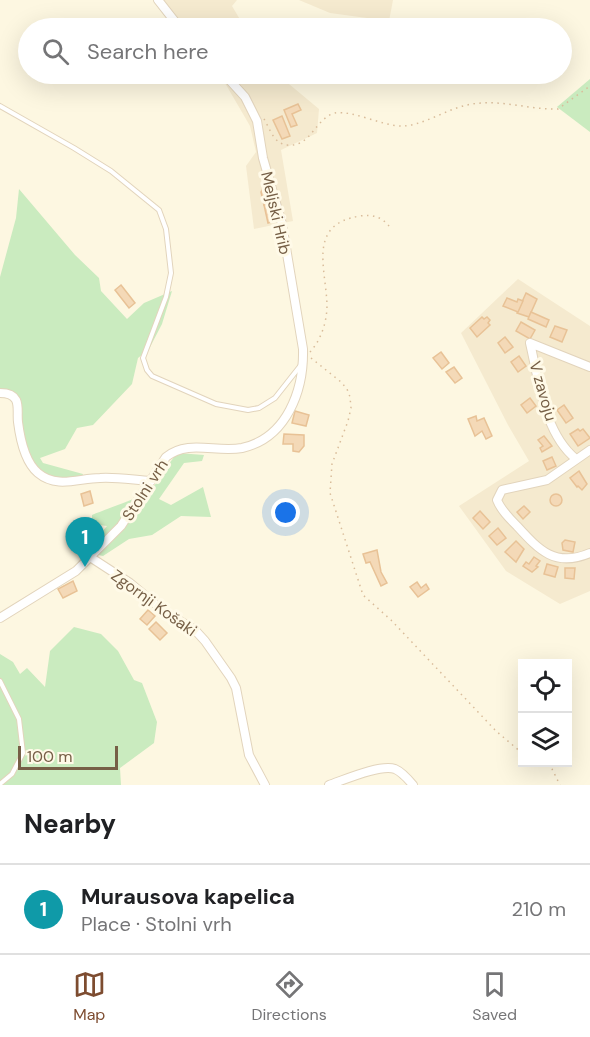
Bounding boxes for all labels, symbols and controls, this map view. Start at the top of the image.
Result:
search box [18,18,572,84]
icon: search [39,35,72,68]
text: Search here [87,37,208,66]
street label: Meljski Hrib [256,169,296,257]
street label: V zavoju [524,359,562,423]
street label: Stolni vrh [117,455,173,525]
your location [271,498,300,527]
pin: 1 [66,518,104,567]
street label: Zgornji Košaki [107,565,201,641]
map controls [518,659,572,767]
button: locate [518,659,572,713]
button: layers [518,713,572,767]
scale bar [18,743,118,770]
text: 100 m [27,746,72,767]
text: Nearby [24,807,116,841]
text: Murausova kapelica [81,882,295,911]
text: 1 [40,896,47,922]
text: 210 m [511,896,566,922]
text: Place · Stolni vrh [81,911,232,937]
tab: Map [73,968,106,1025]
tab: Directions [251,968,327,1025]
tab: Saved [472,968,517,1025]

